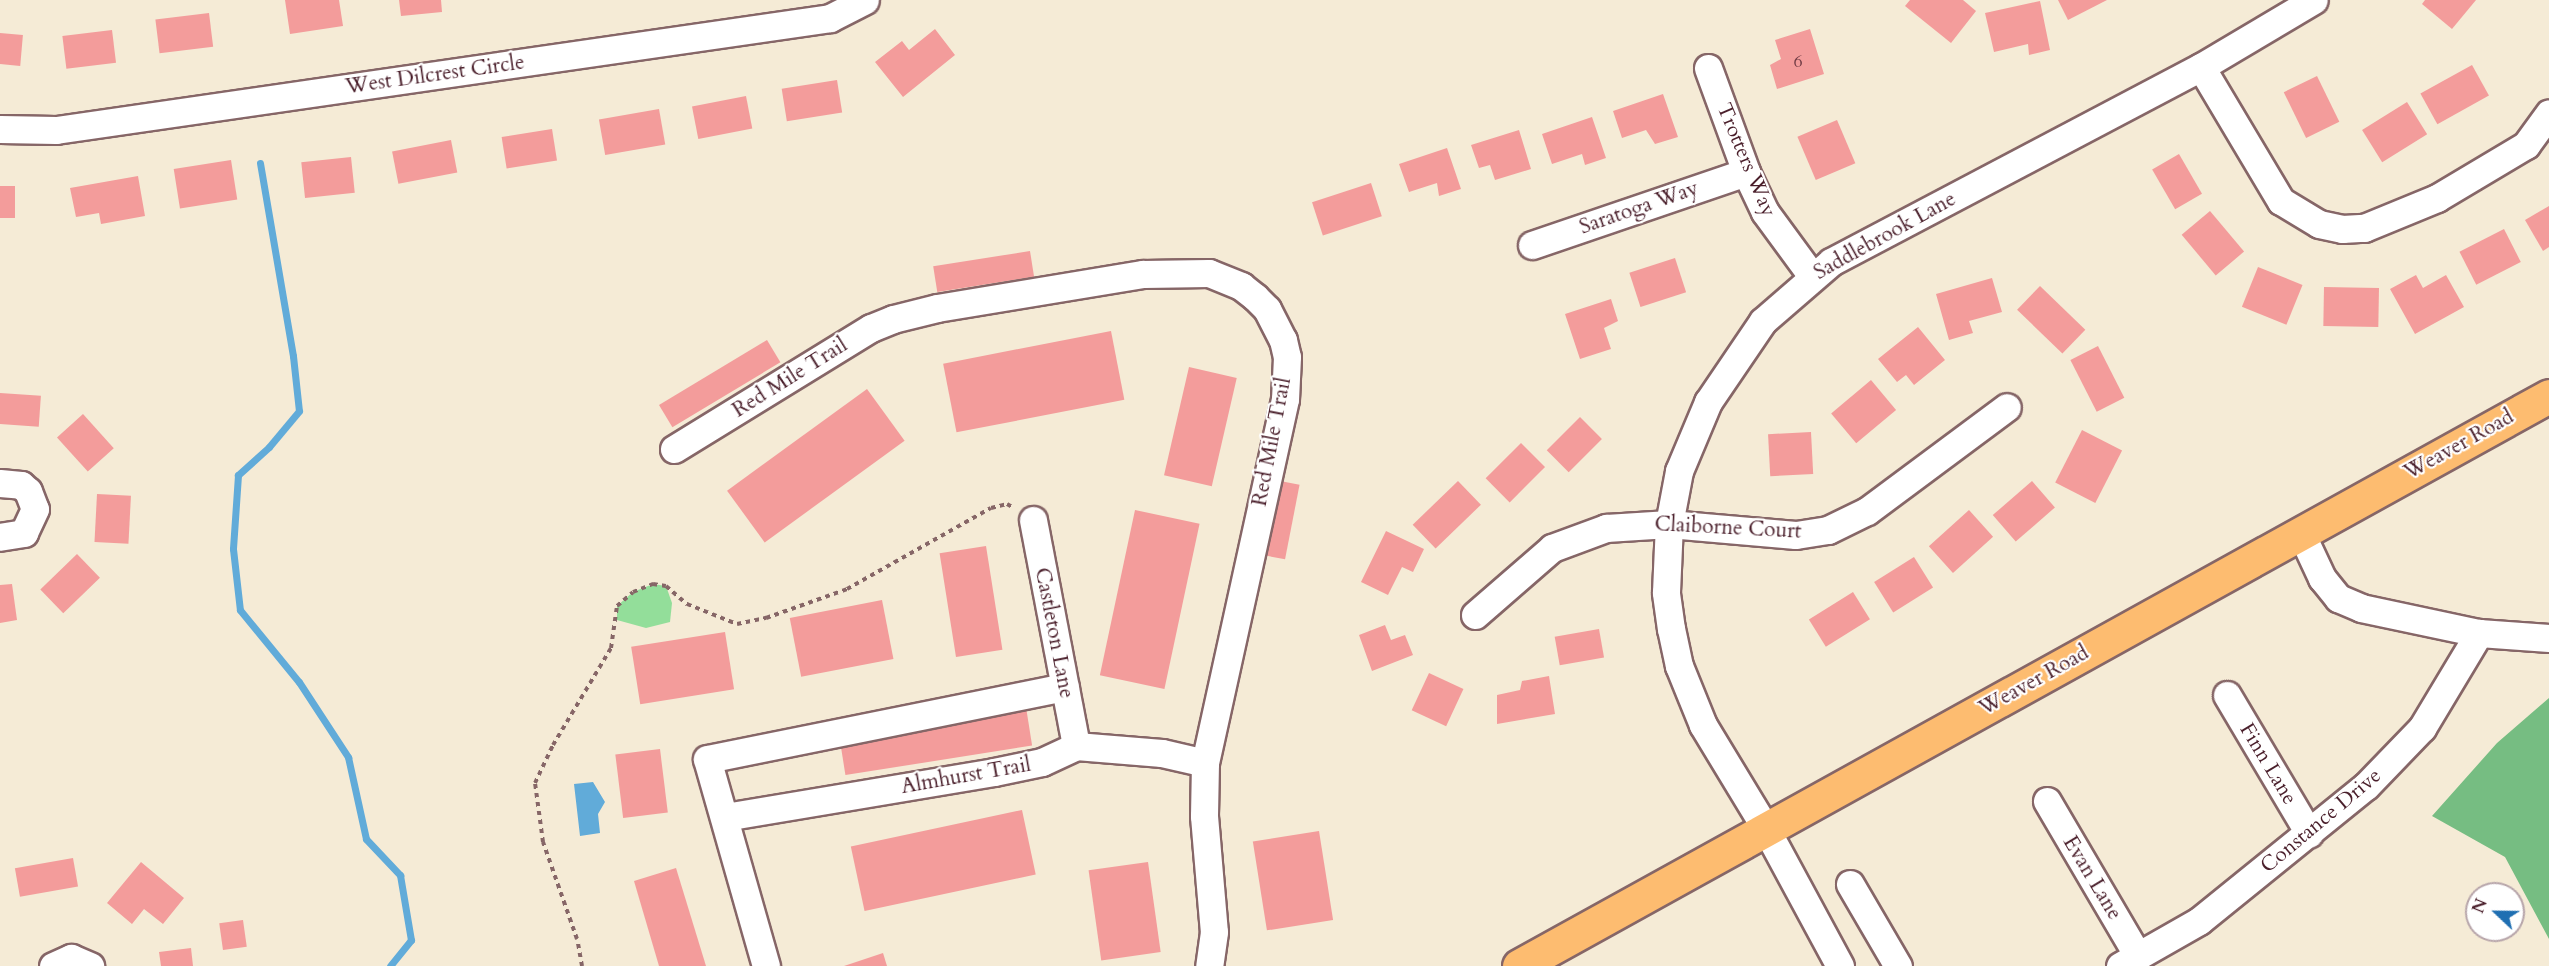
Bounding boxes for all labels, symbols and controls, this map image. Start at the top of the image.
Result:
street label: West Dilcrest Circle [344,50,526,100]
house number: 6 [1793,51,1803,73]
street label: Trotters Way [1711,99,1781,221]
street label: Saratoga Way [1576,176,1702,240]
street label: Saddlebrook Lane [1810,187,1960,285]
street label: Red Mile Trail [728,333,852,423]
street label: Red Mile Trail [1247,376,1297,508]
street label: Weaver Road [2400,405,2518,485]
street label: Claiborne Court [1654,512,1802,544]
street label: Castleton Lane [1029,566,1079,700]
street label: Weaver Road [1975,641,2093,721]
street label: Finn Lane [2234,719,2302,809]
street label: Almhurst Trail [899,752,1033,800]
street label: Constance Drive [2256,763,2386,879]
street label: Evan Lane [2057,831,2127,925]
north arrow [2465,882,2525,942]
text: N [2467,895,2493,917]

